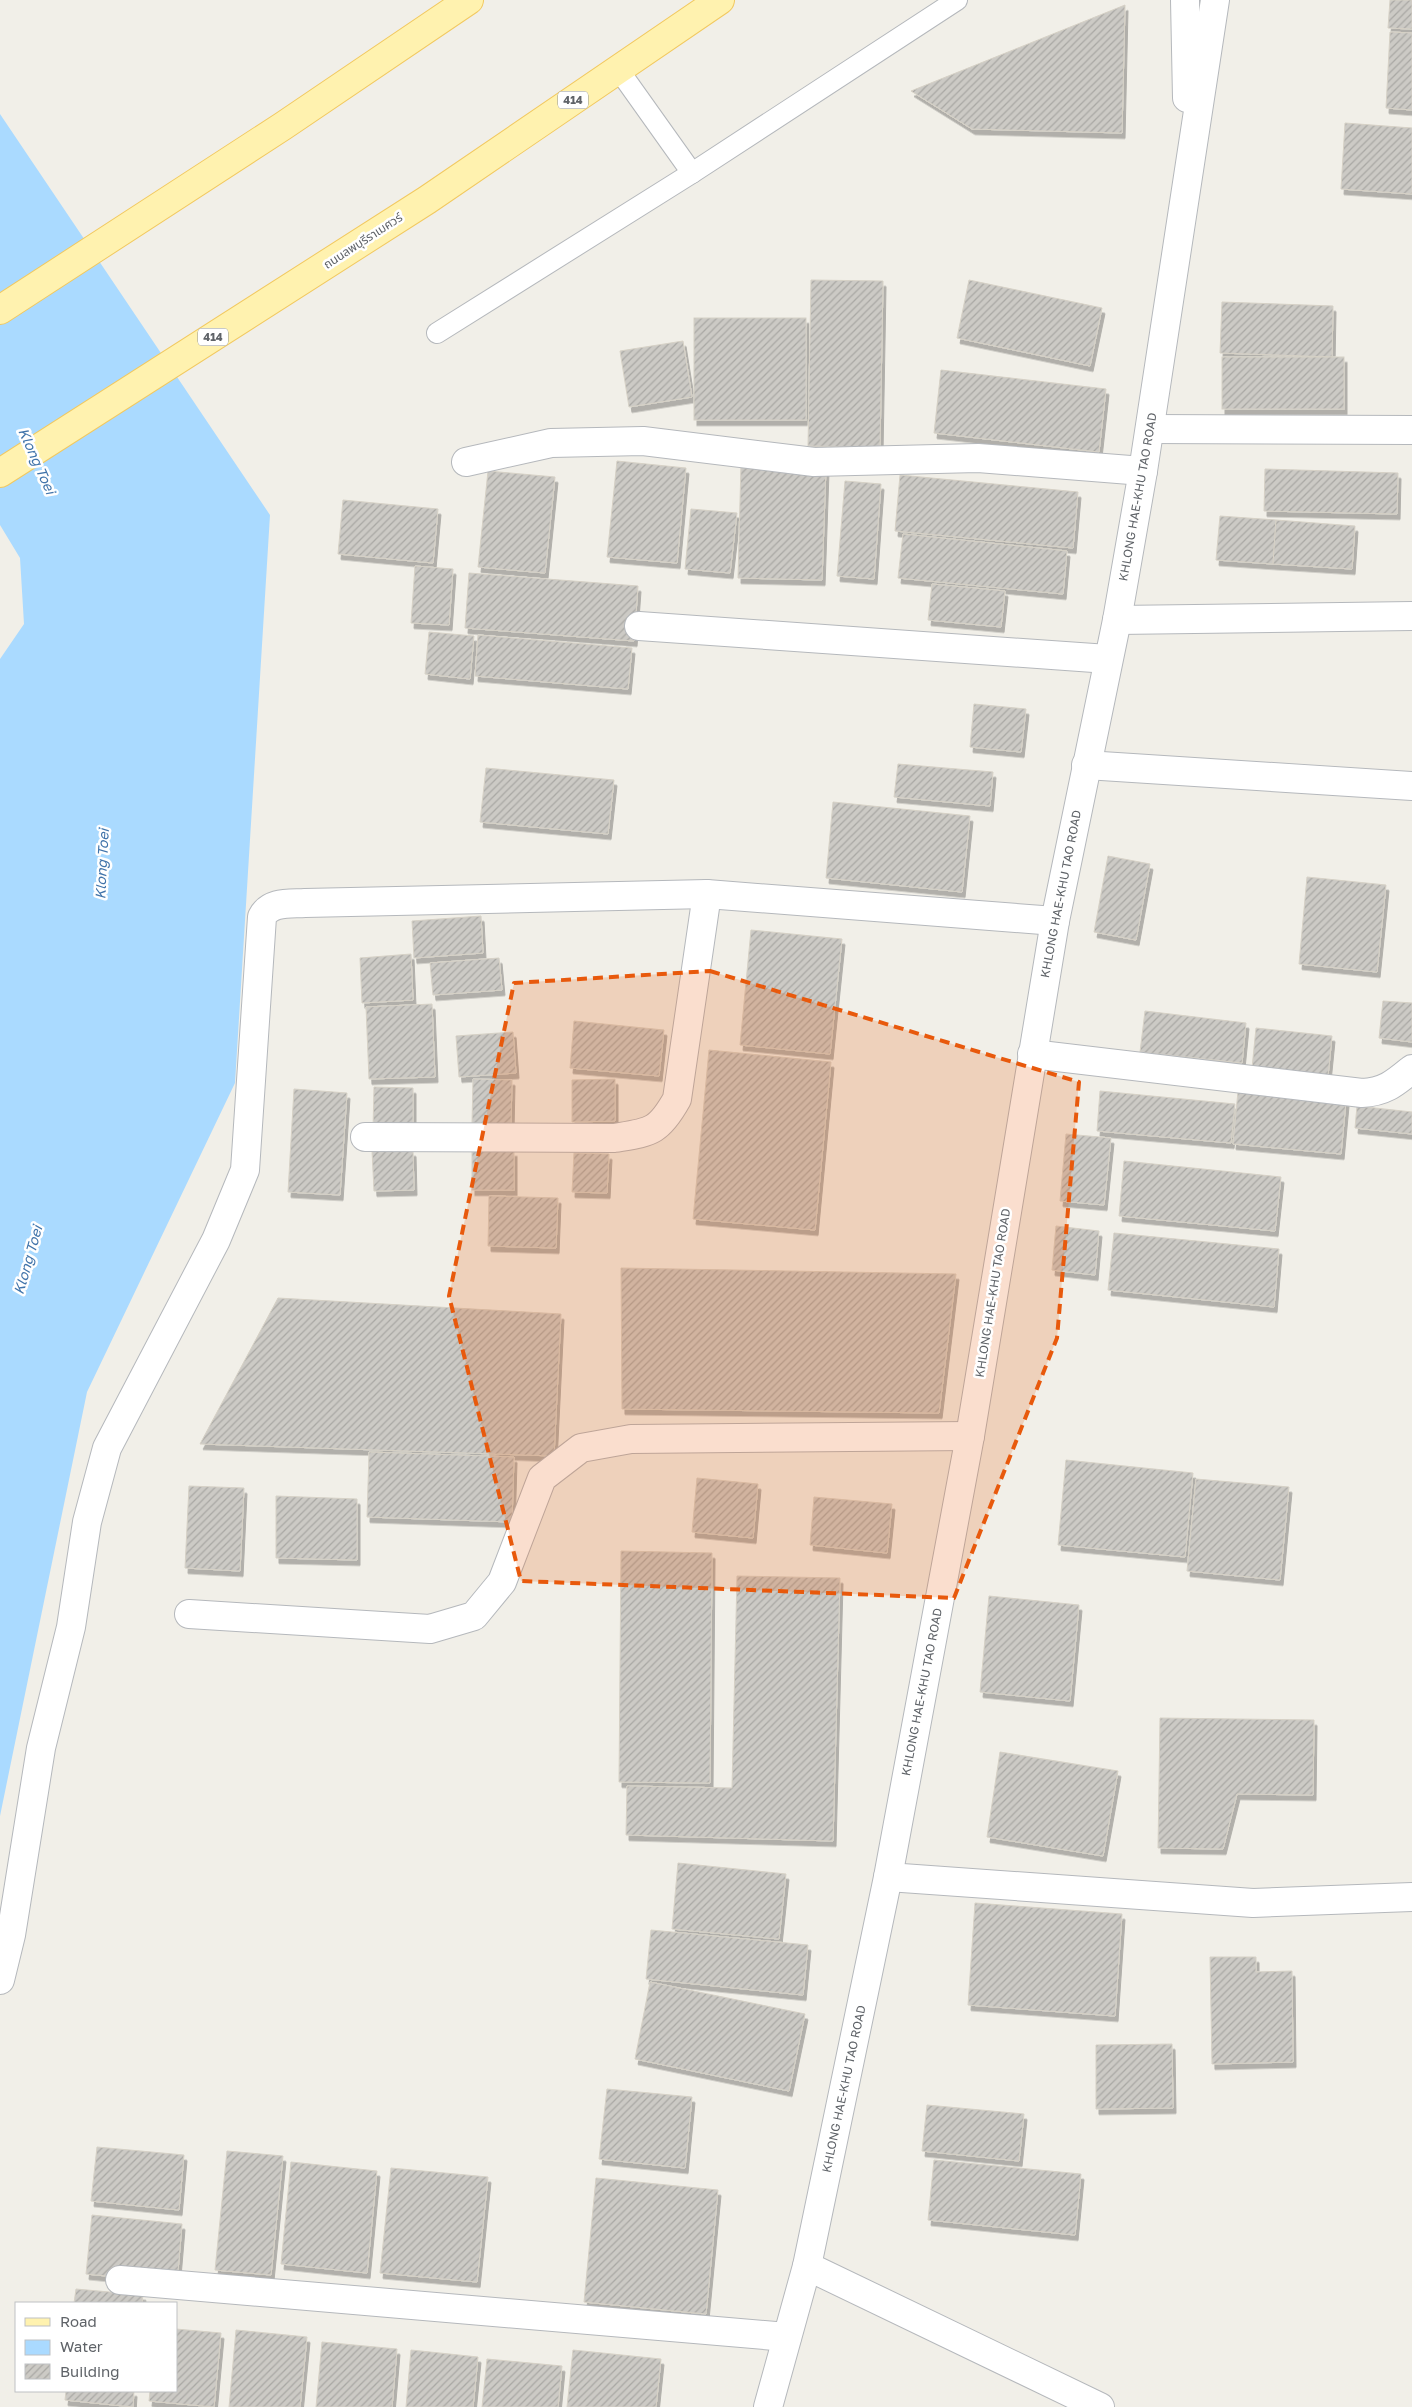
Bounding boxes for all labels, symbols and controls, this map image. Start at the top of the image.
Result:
road number: 414 [558,92,588,108]
street label: ถนนลพบุรีราเมศวร์ [320,209,406,272]
road number: 414 [198,328,228,346]
street label: KHLONG HAE-KHU TAO ROAD [1115,411,1160,582]
water label: Klong Toei [15,425,61,499]
street label: KHLONG HAE-KHU TAO ROAD [1037,809,1084,979]
water label: Klong Toei [91,826,112,900]
street label: KHLONG HAE-KHU TAO ROAD [972,1207,1013,1378]
water label: Klong Toei [10,1221,46,1296]
street label: KHLONG HAE-KHU TAO ROAD [898,1607,945,1777]
street label: KHLONG HAE-KHU TAO ROAD [818,2004,869,2174]
legend [15,2302,178,2392]
text: Road [60,2312,97,2330]
text: Water [60,2337,103,2355]
text: Building [60,2362,120,2380]

